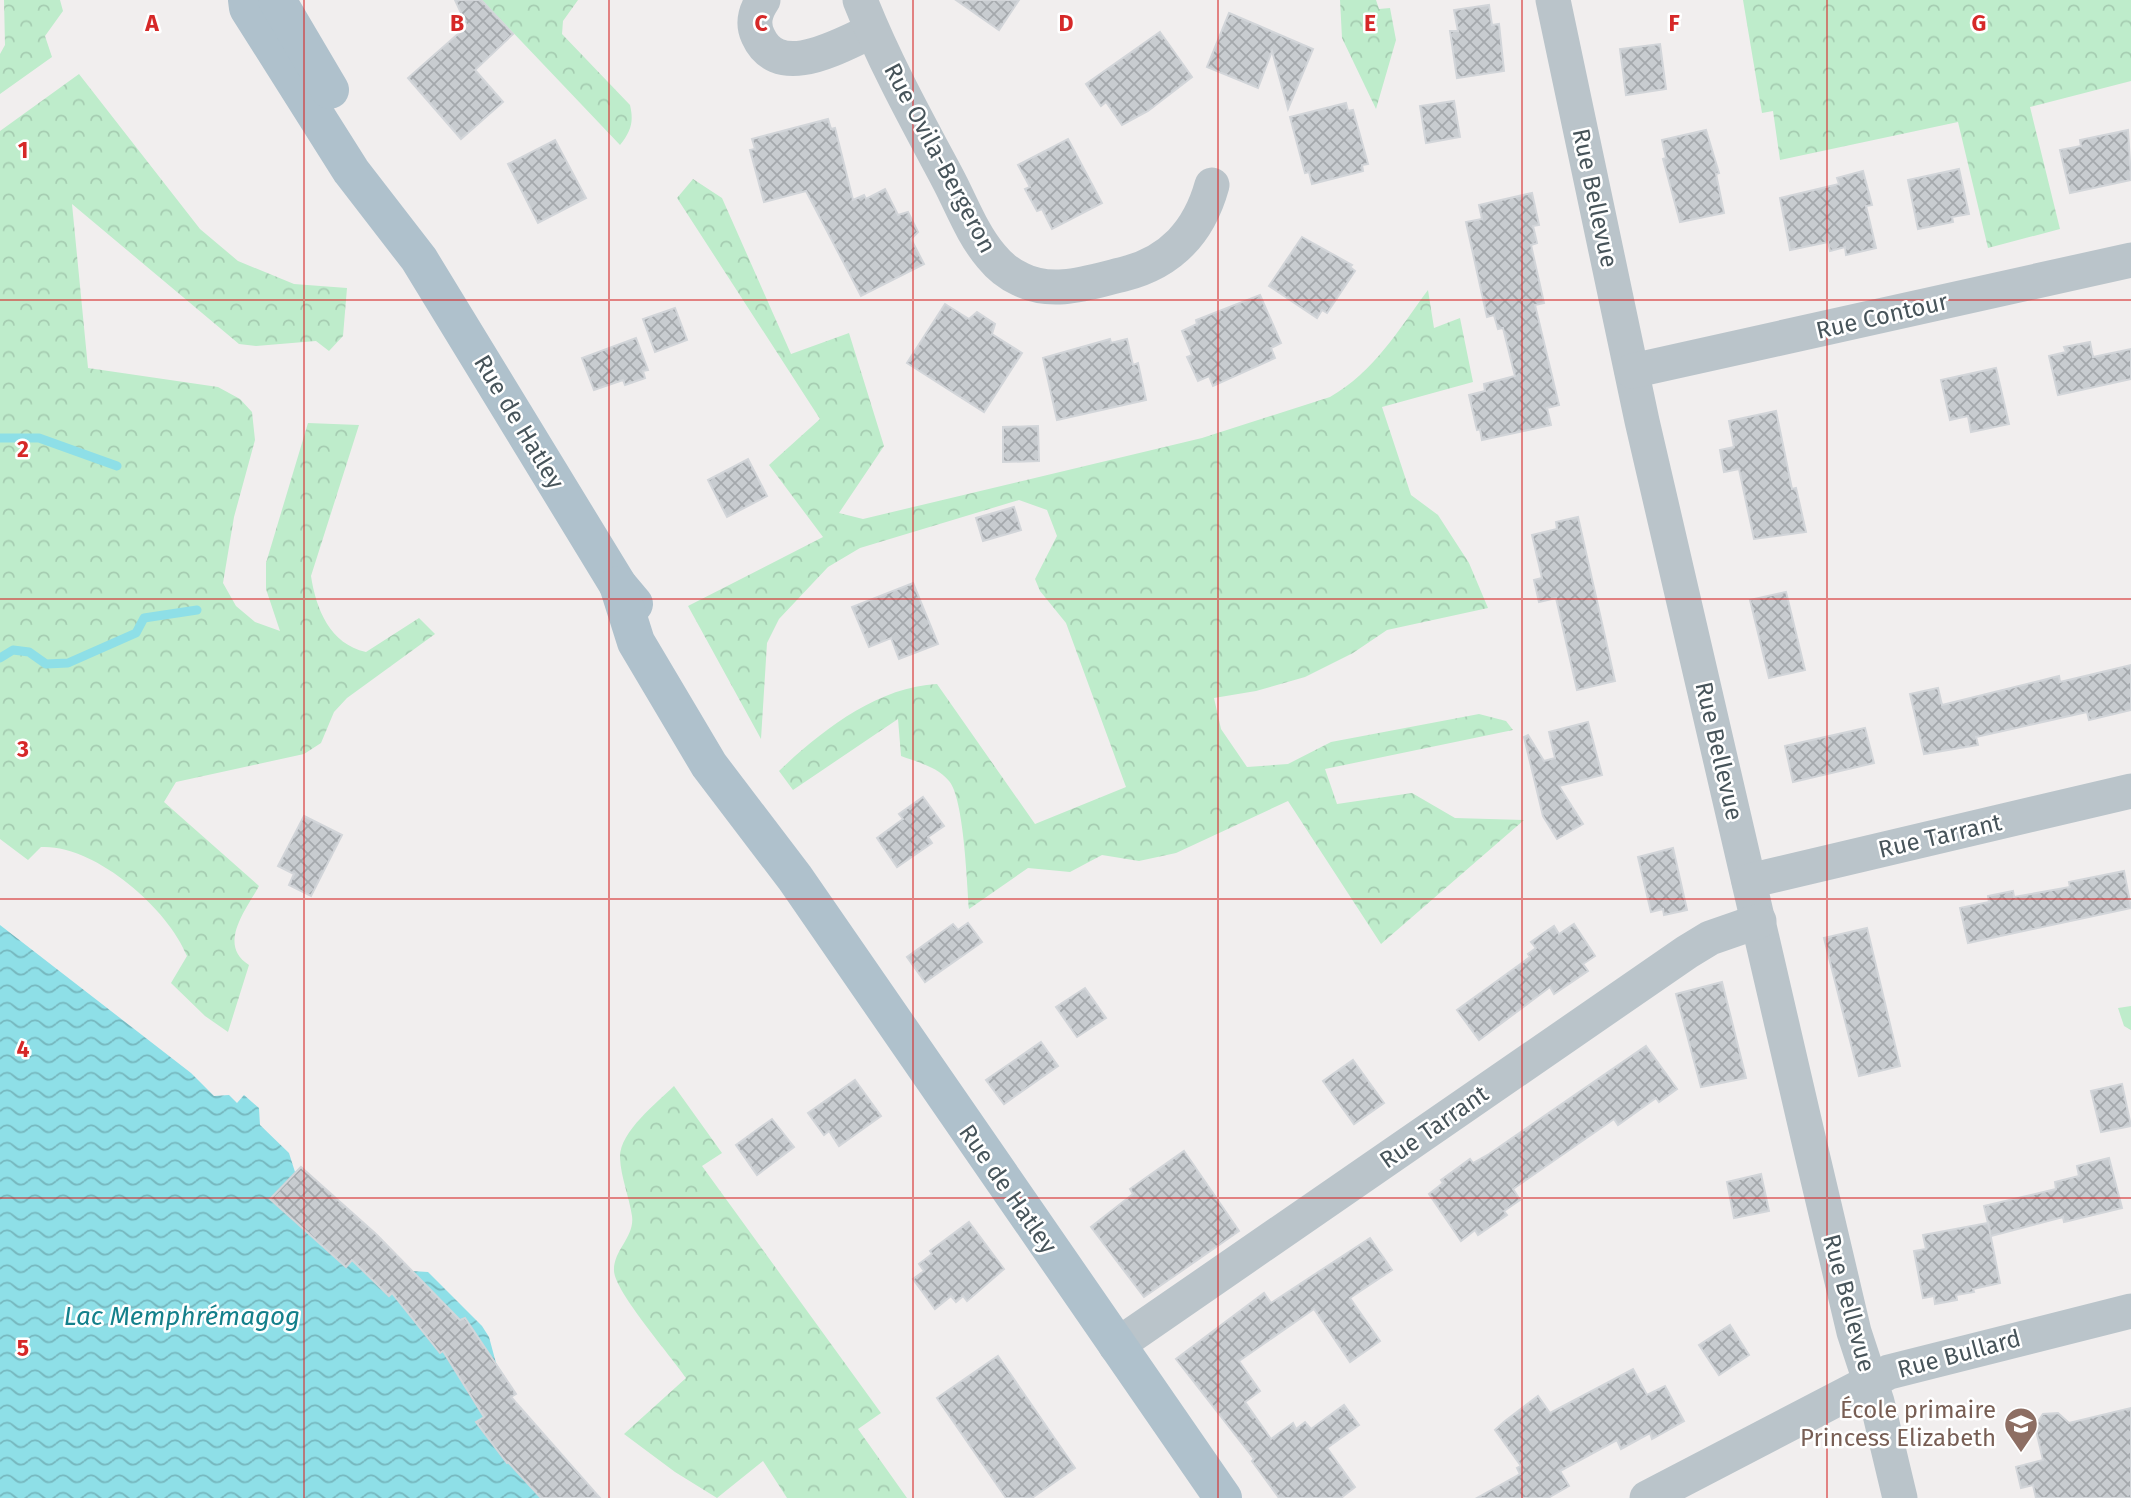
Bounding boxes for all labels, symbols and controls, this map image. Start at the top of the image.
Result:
text: A [144,9,159,37]
text: B [450,9,464,37]
text: C [754,9,768,37]
text: D [1059,9,1074,37]
text: E [1364,9,1376,37]
text: F [1668,9,1680,37]
text: G [1972,9,1986,37]
street label: Rue Ovila-Bergeron [878,58,1002,258]
street label: Rue Bellevue [1567,126,1623,270]
text: 1 [18,136,28,164]
street label: Rue Contour [1813,287,1951,345]
street label: Rue de Hatley [468,350,570,494]
text: 2 [17,435,29,463]
street label: Rue Bellevue [1689,679,1749,823]
text: 3 [16,735,29,763]
street label: Rue Tarrant [1876,808,2005,864]
text: 4 [17,1035,30,1063]
street label: Rue Tarrant [1374,1079,1494,1175]
street label: Rue de Hatley [953,1119,1063,1259]
street label: Rue Bellevue [1817,1231,1881,1375]
water label: Lac Memphrémagog [64,1301,300,1332]
street label: Rue Bullard [1894,1324,2024,1384]
text: 5 [17,1334,29,1362]
place label: École primaire Princess Elizabeth [1800,1395,1996,1452]
school or university icon: École primaire Princess Elizabeth [2002,1405,2040,1454]

